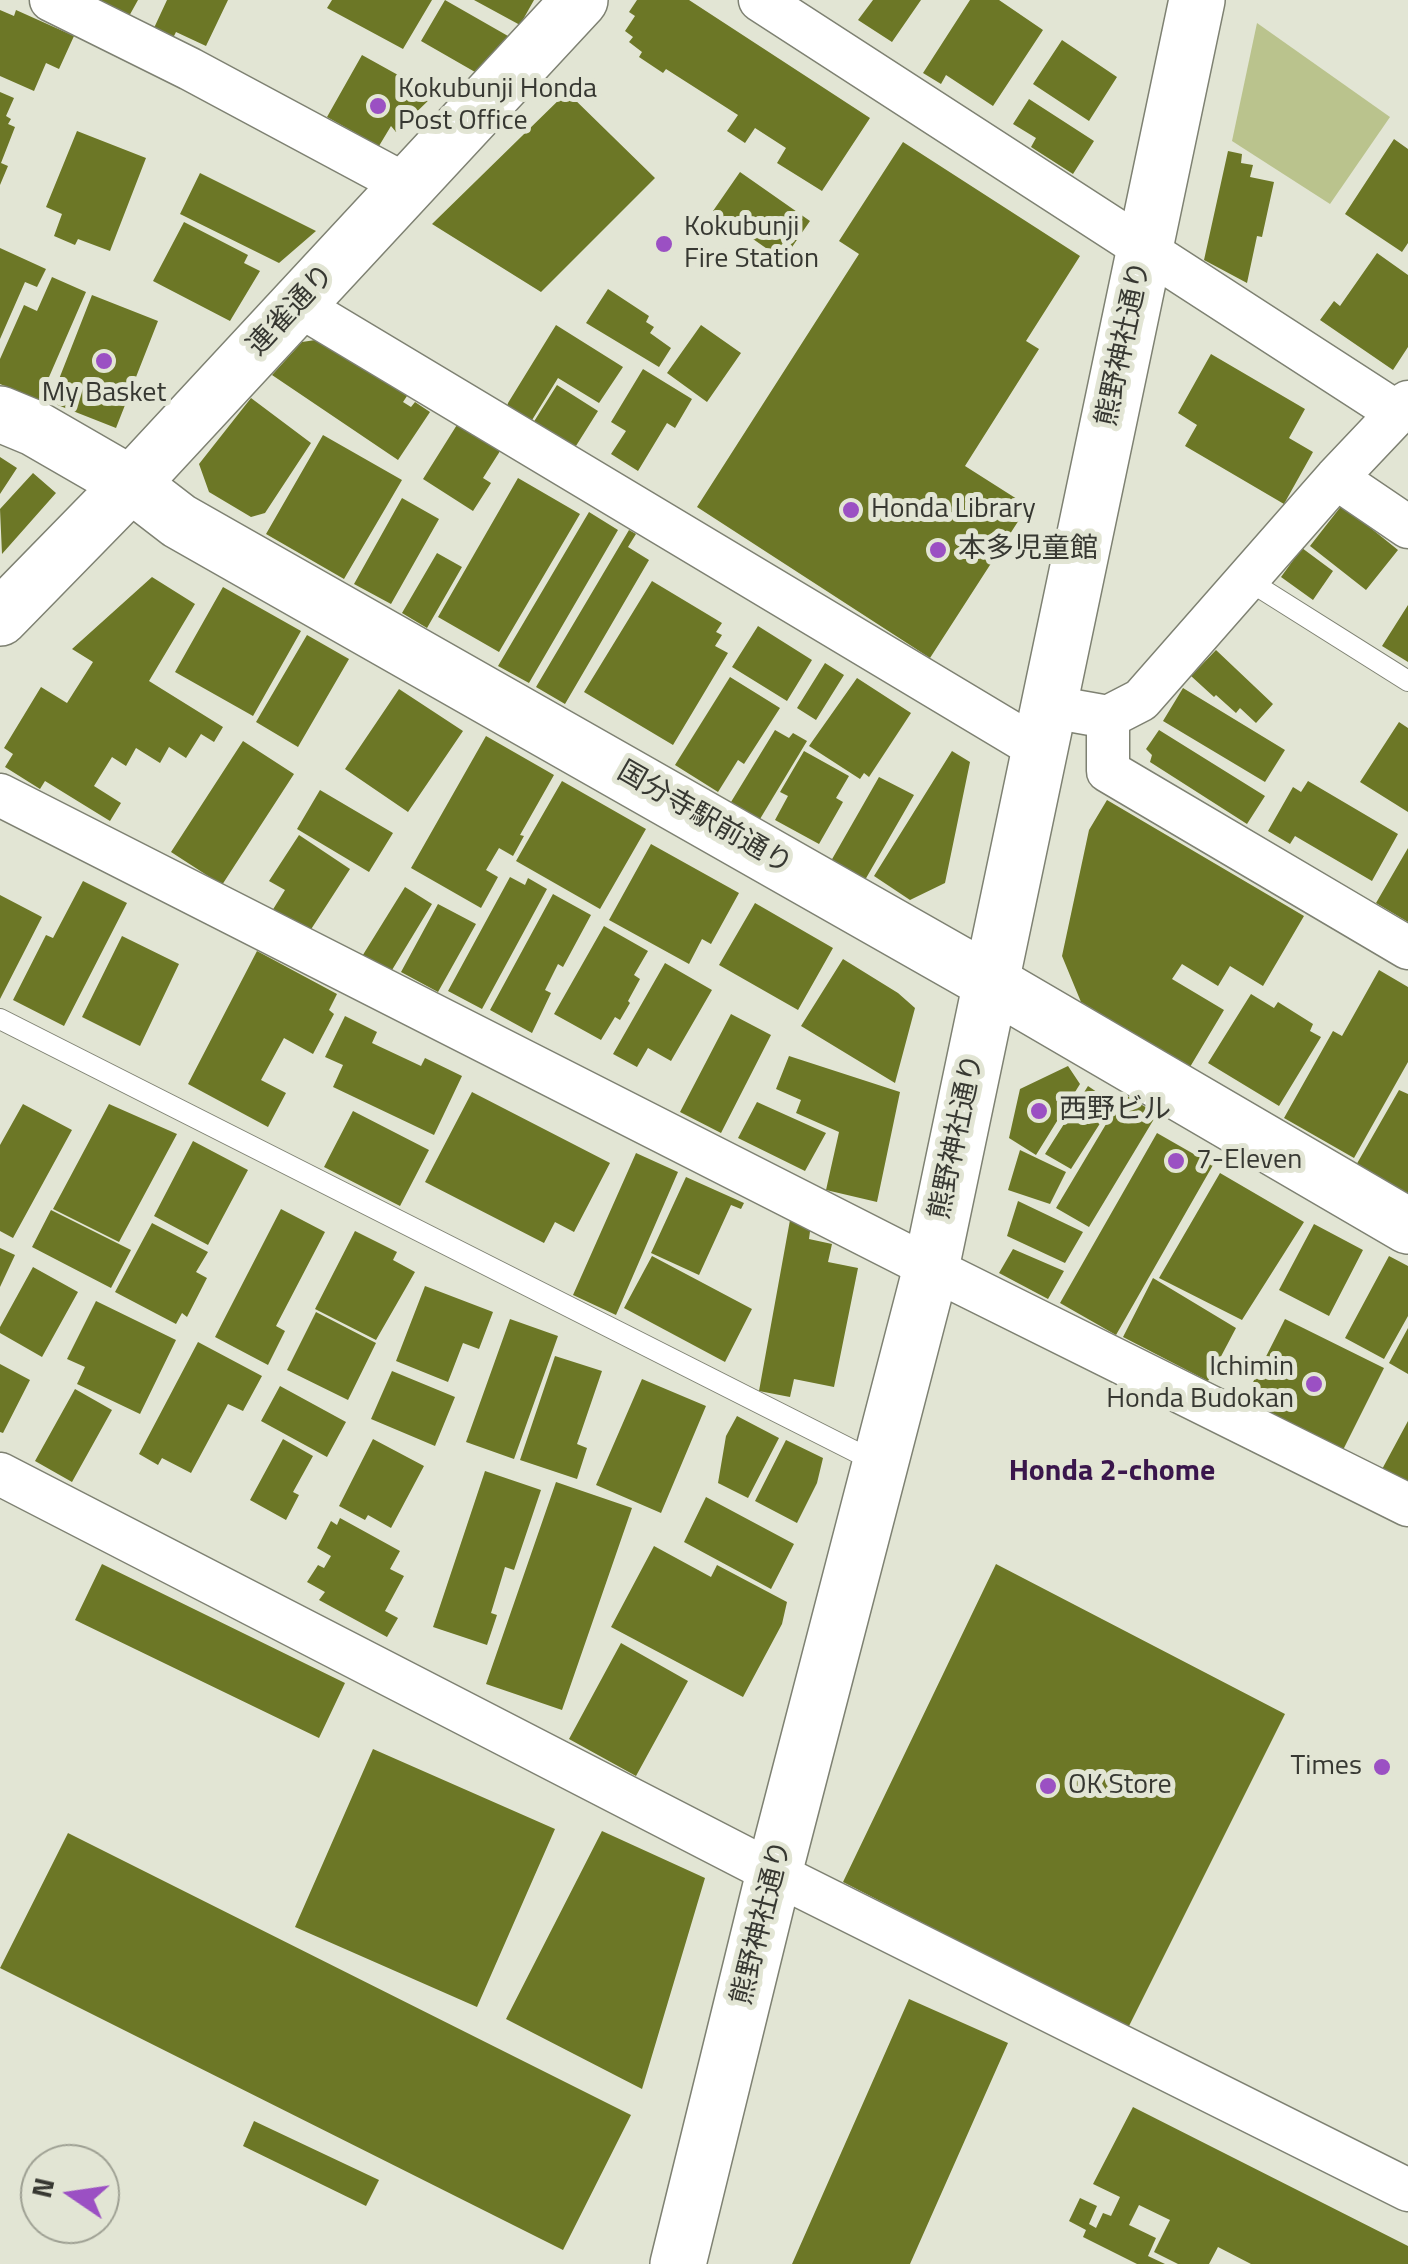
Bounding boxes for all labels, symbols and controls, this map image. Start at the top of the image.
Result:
place label: Kokubunji Honda Post Office [398,73,597,139]
marker: Kokubunji Honda Post Office [367,95,389,117]
place label: Kokubunji Fire Station [684,211,819,277]
marker: Kokubunji Fire Station [653,233,675,255]
street label: 熊野神社通り [1091,258,1159,430]
street label: 連雀通り [242,259,342,363]
marker: My Basket [93,350,115,372]
place label: My Basket [42,377,166,411]
place label: Honda Library [871,493,1036,527]
marker: Honda Library [840,499,862,521]
place label: 本多児童館 [958,533,1098,567]
marker: 本多児童館 [927,539,949,561]
street label: 国分寺駅前通り [611,755,797,883]
street label: 熊野神社通り [924,1051,992,1223]
place label: 西野ビル [1059,1094,1171,1128]
marker: 西野ビル [1028,1100,1050,1122]
place label: 7-Eleven [1196,1144,1302,1178]
marker: 7-Eleven [1165,1150,1187,1172]
place label: Ichimin Honda Budokan [1106,1351,1294,1417]
marker: Ichimin Honda Budokan [1303,1373,1325,1395]
district label: Honda 2-chome [1009,1455,1215,1491]
place label: Times [1291,1750,1362,1784]
marker: Times [1371,1756,1393,1778]
place label: OK Store [1068,1769,1172,1803]
marker: OK Store [1037,1775,1059,1797]
street label: 熊野神社通り [726,1837,800,2009]
north arrow [20,2144,120,2244]
text: N [19,2173,65,2202]

